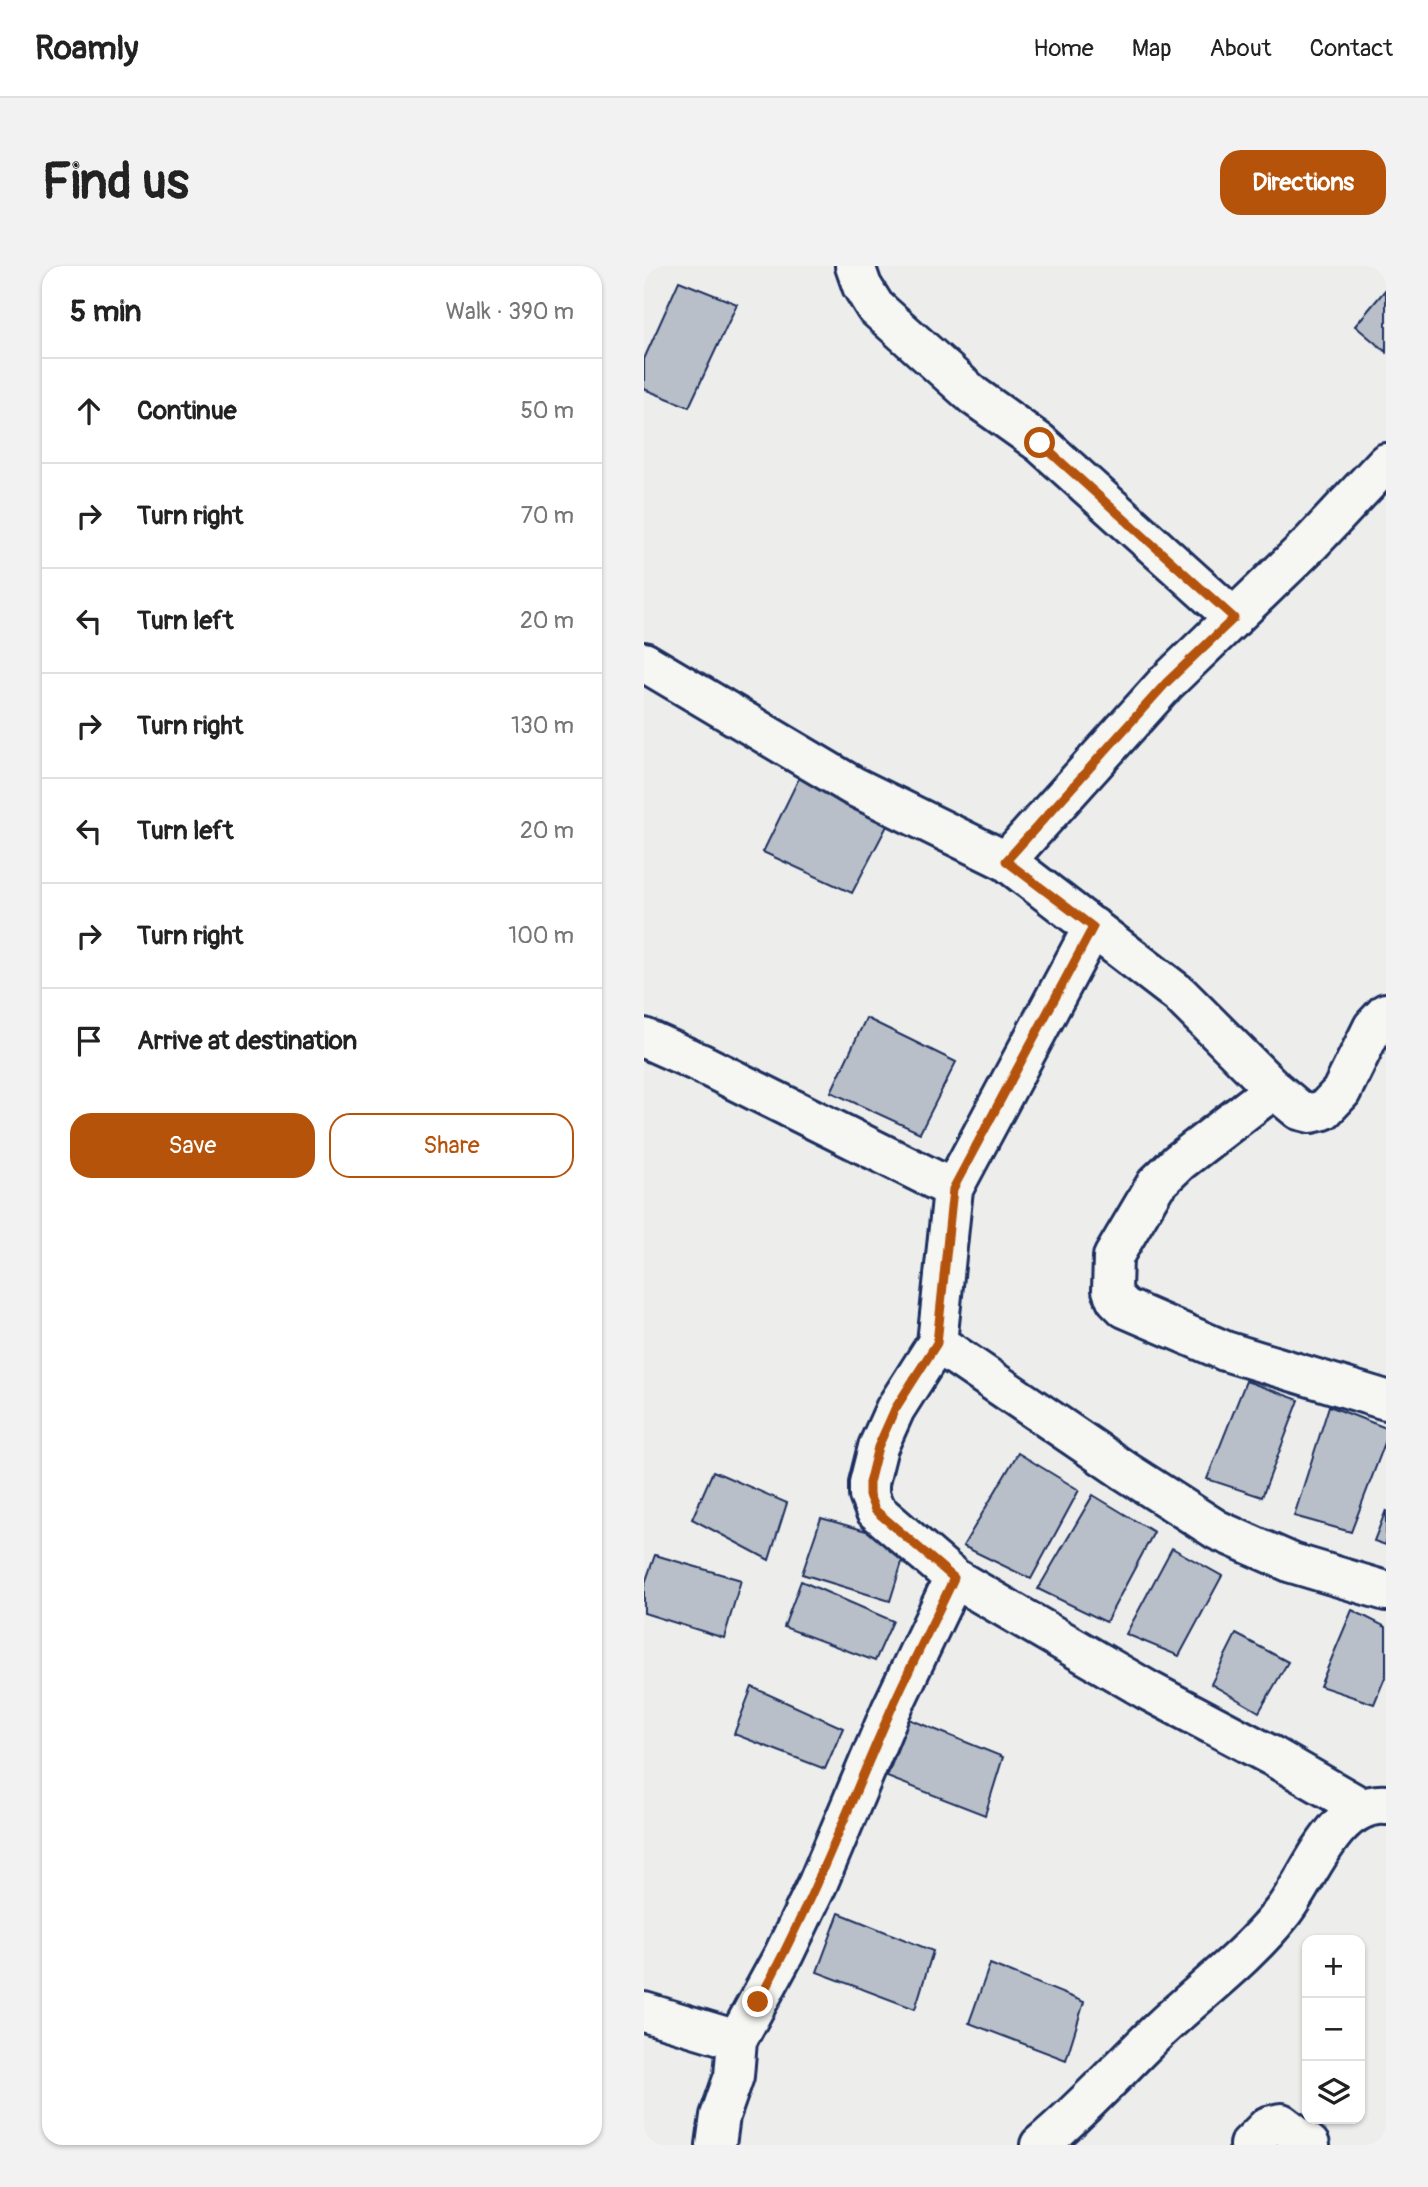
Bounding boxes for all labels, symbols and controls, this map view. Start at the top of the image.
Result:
text: Roamly [35,28,138,69]
text: Home [1033,34,1094,63]
text: Map [1132,34,1172,63]
text: About [1210,34,1272,63]
text: Contact [1310,34,1393,63]
button: Directions [1220,150,1386,215]
text: Find us [42,152,189,213]
text: 5 min [70,293,141,330]
text: Walk · 390 m [445,297,574,326]
icon: ahead [70,392,108,430]
text: Continue [137,395,237,427]
text: 50 m [520,396,574,425]
route start [1024,427,1055,458]
icon: right [70,497,108,535]
text: Turn right [137,500,243,532]
text: 70 m [521,501,574,530]
icon: left [70,602,108,640]
text: Turn left [137,605,233,637]
text: 20 m [520,606,574,635]
icon: right [70,707,108,745]
text: Turn right [137,710,243,742]
text: 130 m [511,711,574,740]
icon: left [70,812,108,850]
text: Turn left [137,815,233,847]
text: 20 m [520,816,574,845]
icon: right [70,917,108,955]
text: Turn right [137,920,243,952]
text: 100 m [508,921,574,950]
icon: arrive [70,1022,108,1060]
text: Arrive at destination [137,1025,357,1057]
button: Save [70,1113,315,1178]
button: Share [329,1113,574,1178]
map controls [1302,1935,1365,2124]
button: + [1302,1935,1365,1998]
route end [742,1986,773,2017]
button: − [1302,1998,1365,2061]
button: layers [1302,2061,1365,2124]

